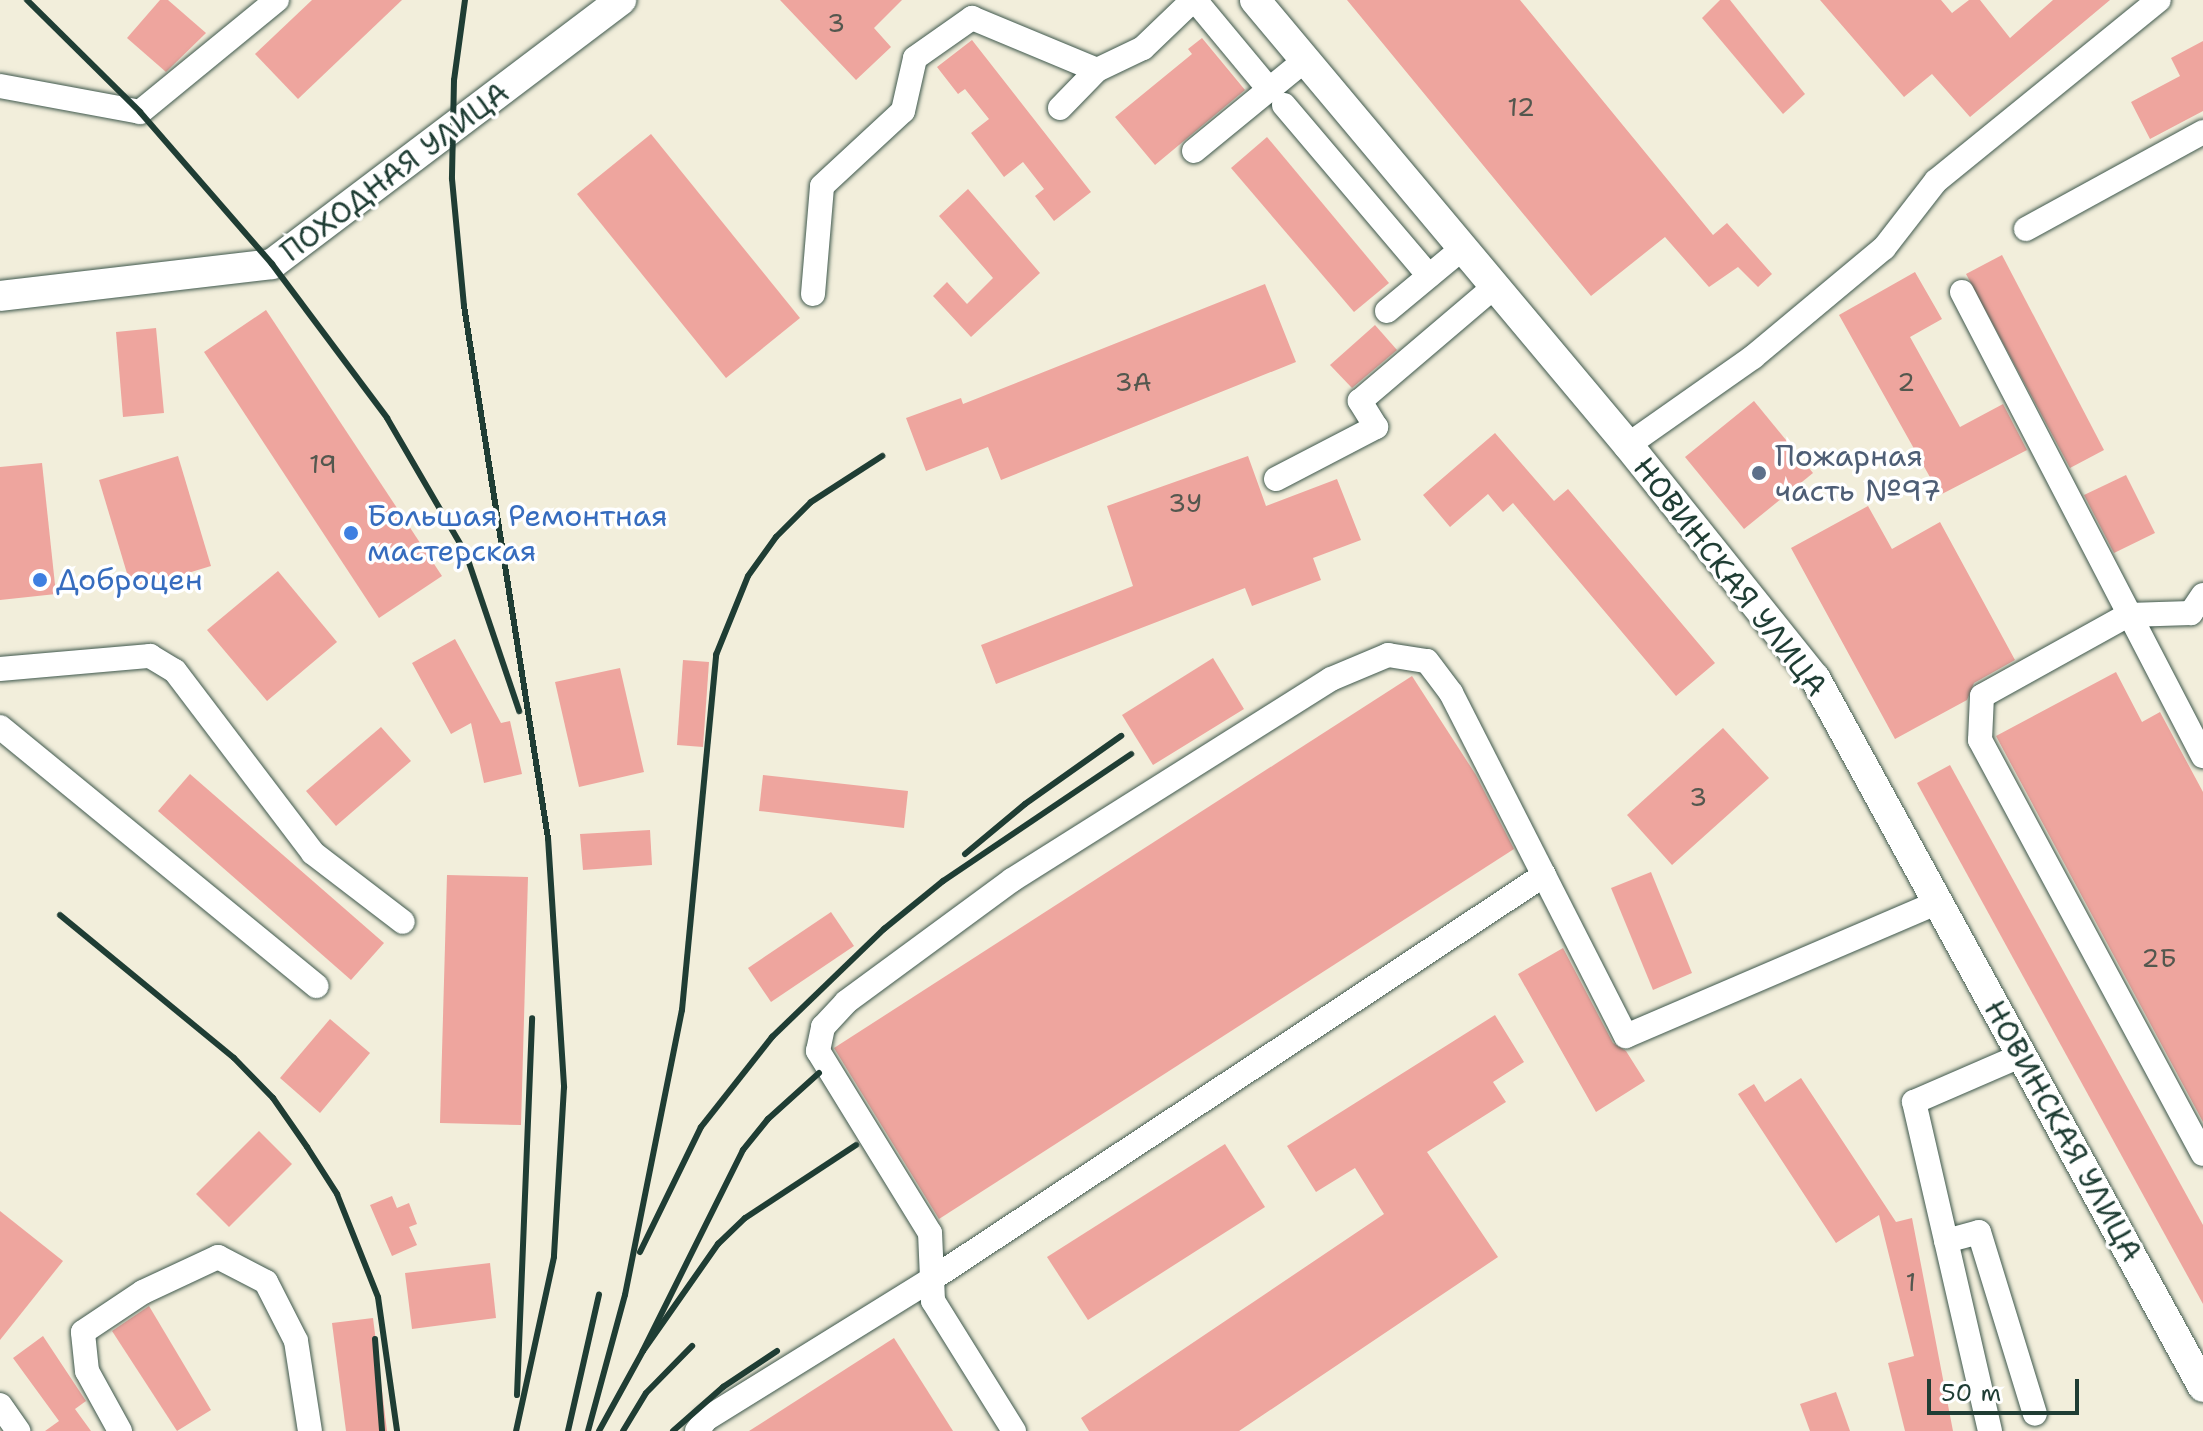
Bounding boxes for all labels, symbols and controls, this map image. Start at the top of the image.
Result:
house number: 3 [827,7,845,39]
street label: ПОХОДНАЯ УЛИЦА [274,74,516,270]
house number: 12 [1507,91,1535,123]
house number: 3А [1114,366,1152,398]
house number: 2 [1897,366,1915,398]
place label: Пожарная часть №97 [1775,438,1941,508]
house number: 19 [309,448,337,480]
street label: НОВИНСКАЯ УЛИЦА [1625,450,1835,704]
marker: Пожарная часть №97 [1750,464,1768,482]
house number: 3У [1168,487,1202,519]
place label: Большая Ремонтная мастерская [367,498,668,568]
marker: Большая Ремонтная мастерская [342,524,360,542]
place label: Доброцен [56,562,203,598]
marker: Доброцен [31,571,49,589]
house number: 3 [1689,781,1707,813]
house number: 2Б [2141,942,2177,974]
street label: НОВИНСКАЯ УЛИЦА [1976,994,2150,1268]
house number: 1 [1906,1266,1916,1298]
scale bar [1931,1363,2083,1413]
text: 50 m [1941,1377,2001,1409]

